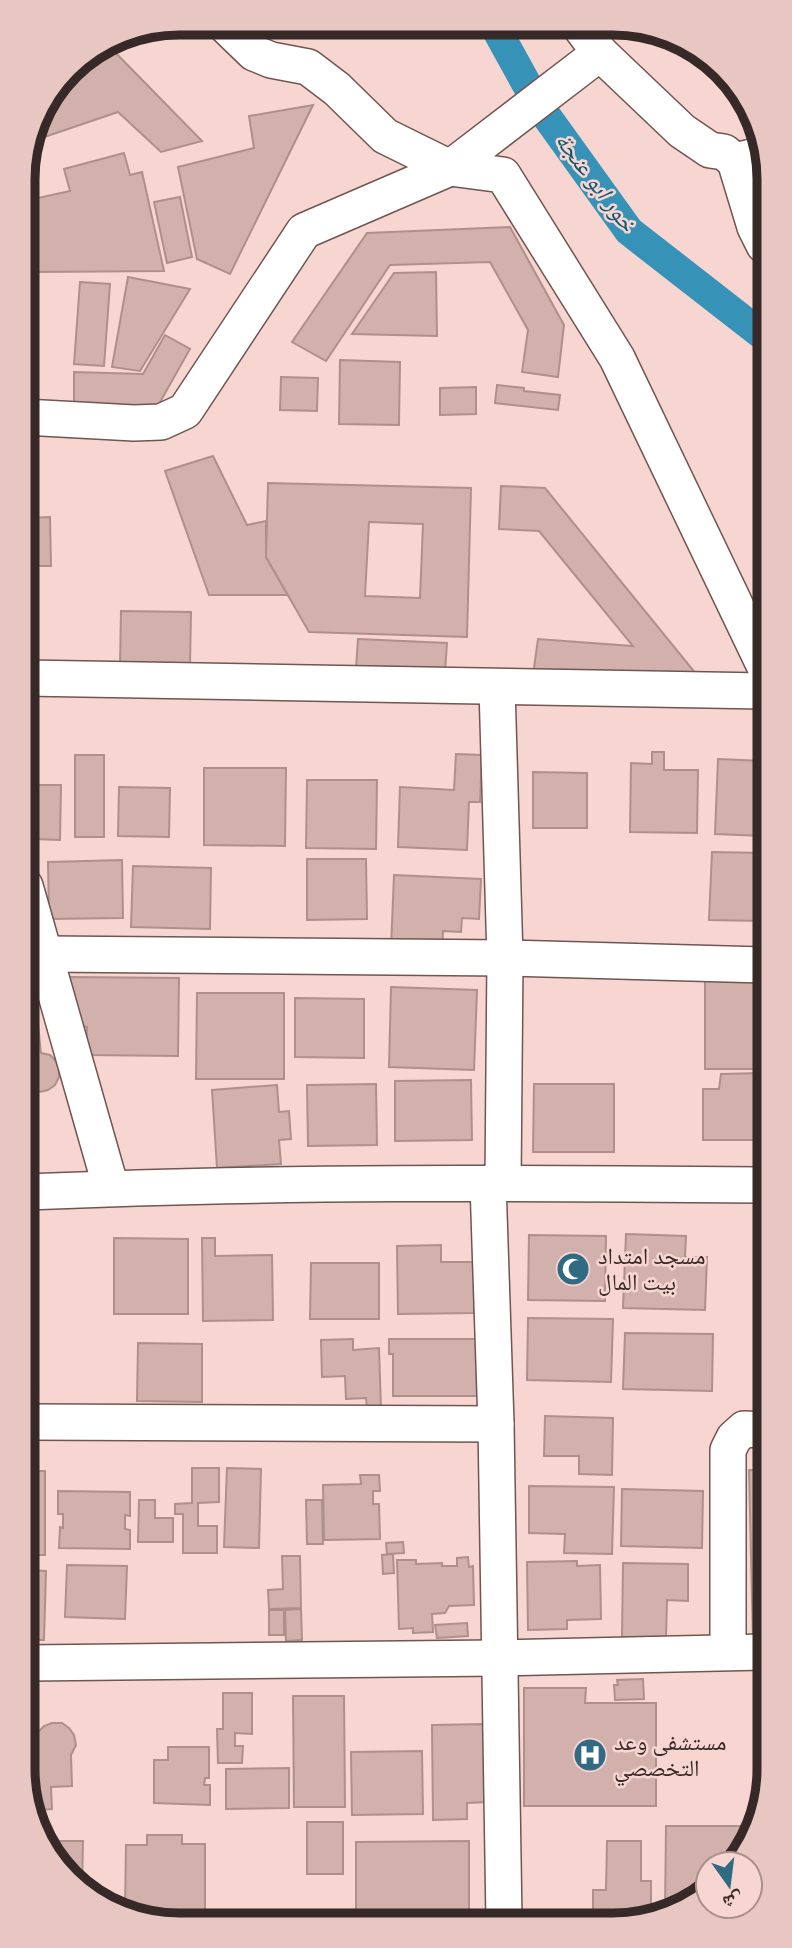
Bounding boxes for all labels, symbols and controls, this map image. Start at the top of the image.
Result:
water label: خور ابو عنجة [550,127,643,237]
place label: مسجد امتداد بيت المال [598,1243,705,1296]
mosque icon: مسجد امتداد بيت المال [554,1250,592,1288]
place label: مستشفى وعد التخصصي [614,1729,727,1787]
hospital icon: مستشفى وعد التخصصي [571,1736,609,1774]
north arrow [694,1850,764,1920]
text: ش [720,1887,746,1915]

